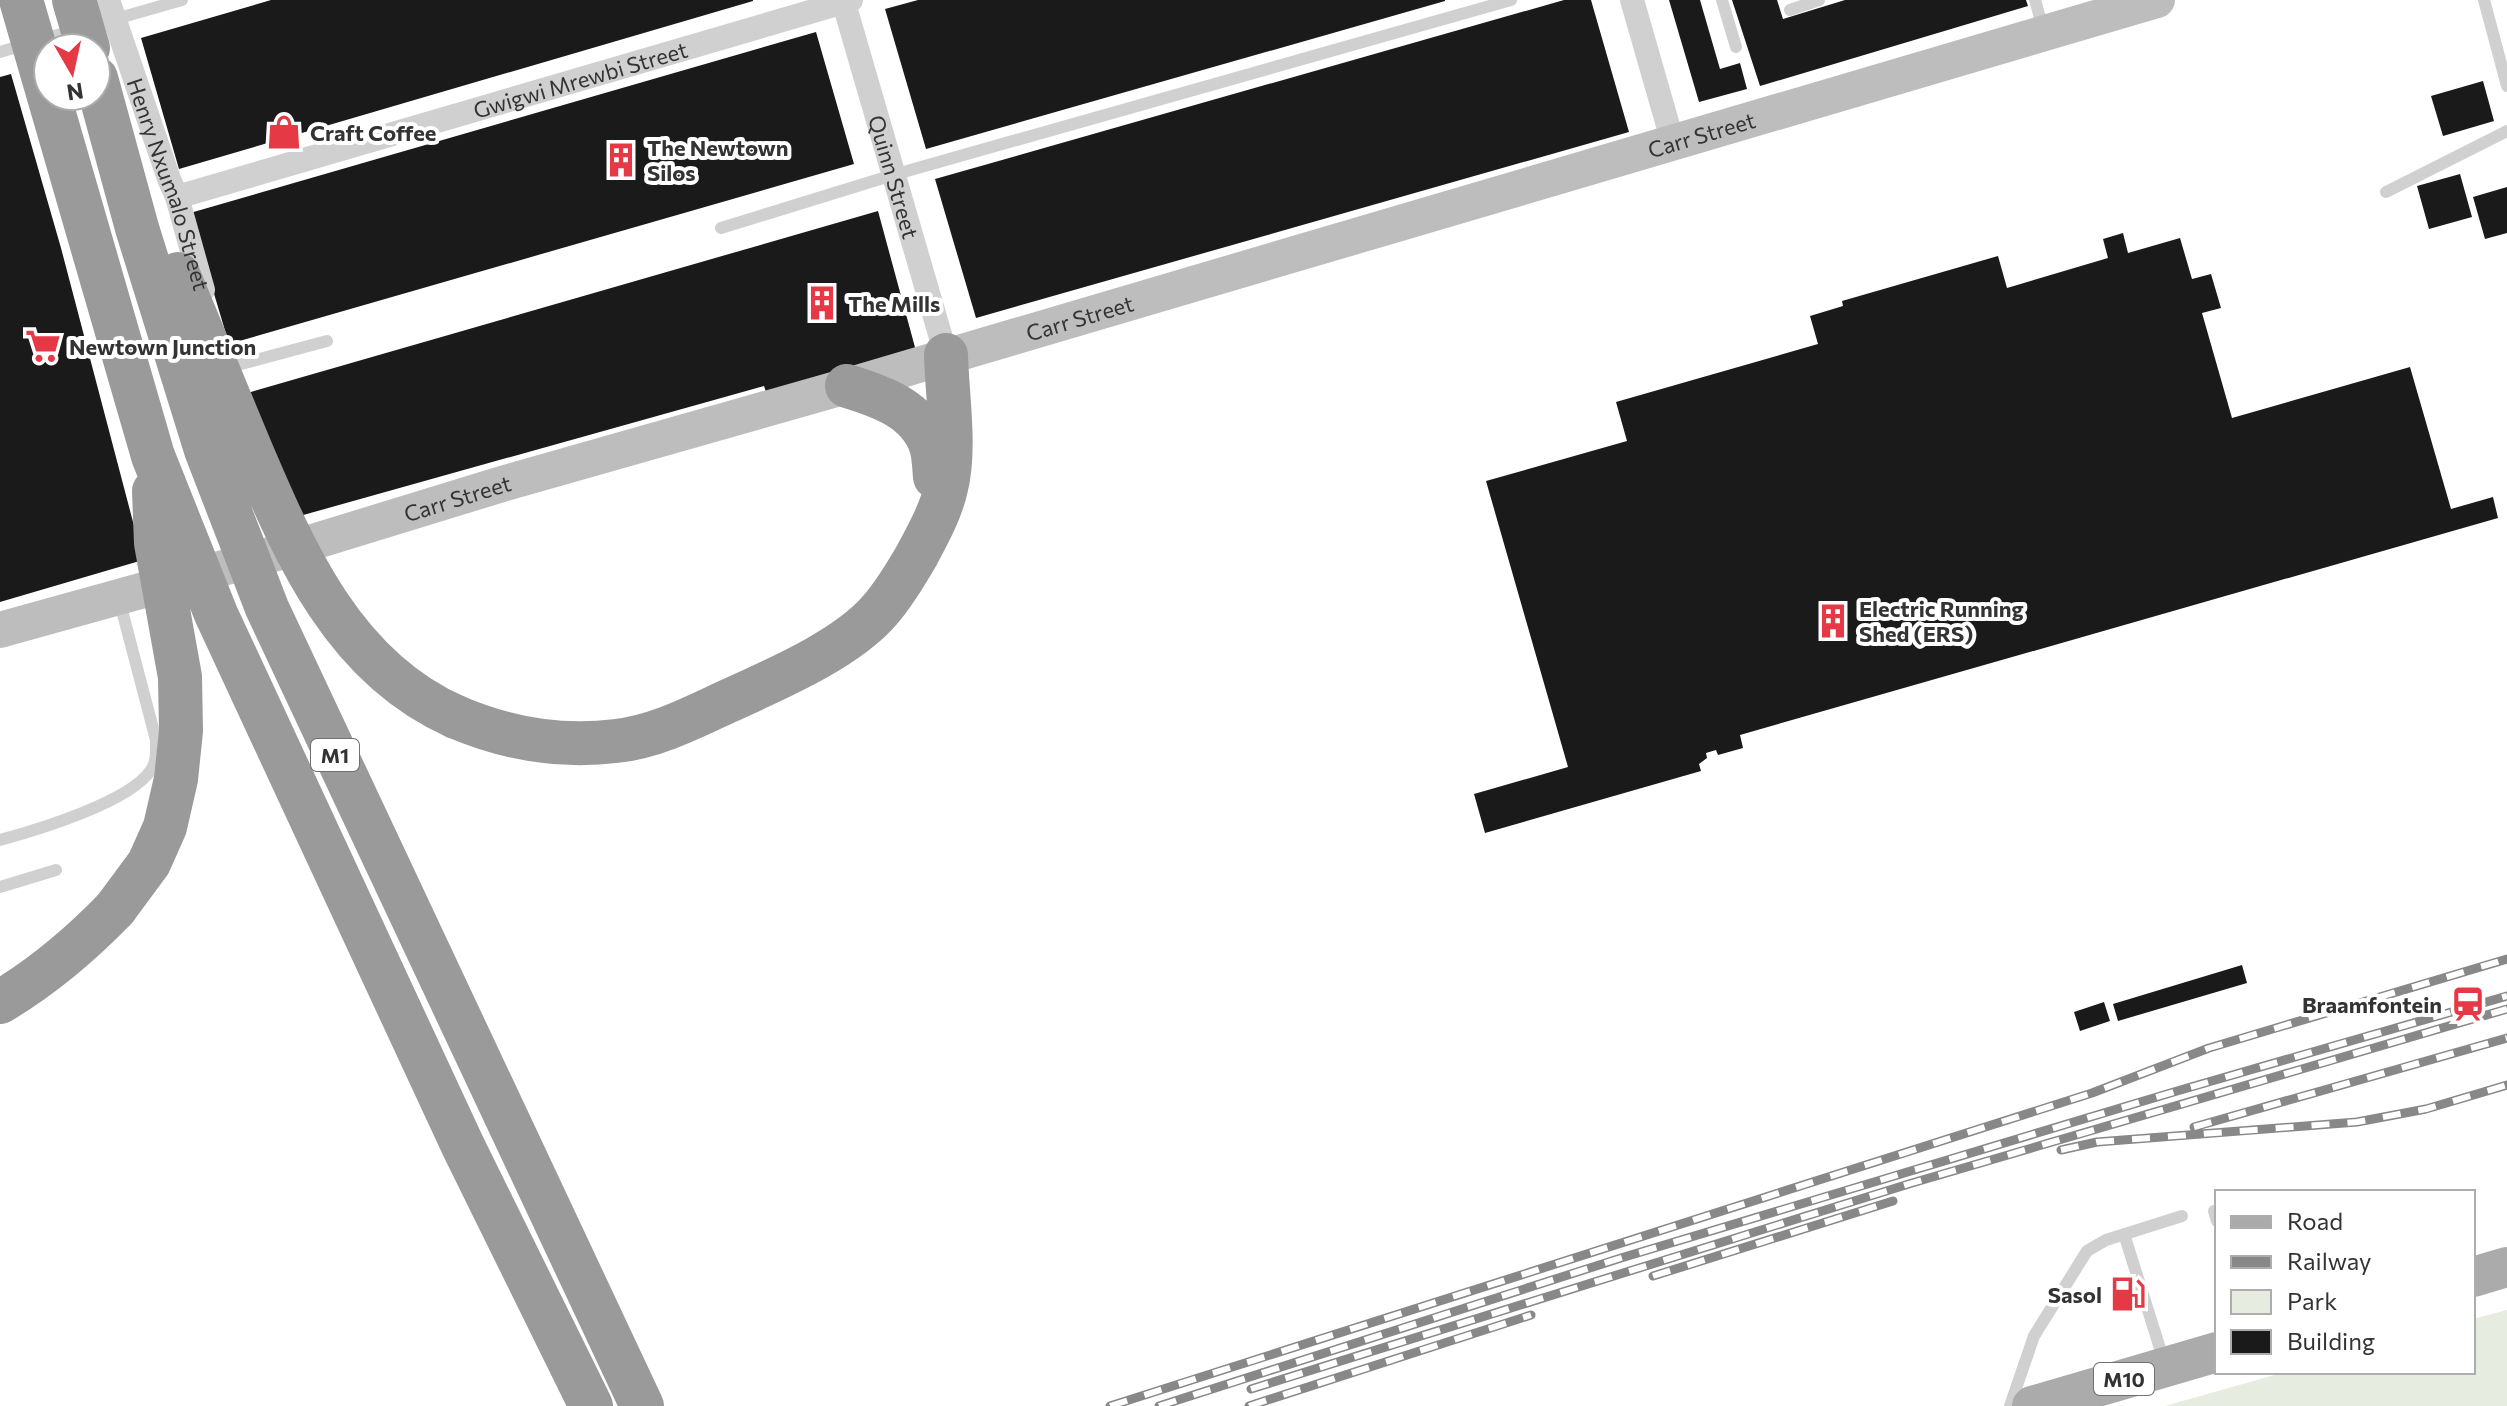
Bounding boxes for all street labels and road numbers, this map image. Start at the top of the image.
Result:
street label: Gwigwi Mrewbi Street [470,35,690,123]
street label: Henry Nxumalo Street [122,74,216,293]
street label: Carr Street [1644,106,1758,163]
street label: Quinn Street [864,112,925,242]
street label: Carr Street [1023,289,1136,346]
street label: Carr Street [400,469,514,527]
road number: M1 [311,739,359,771]
road number: M10 [2094,1363,2154,1395]

